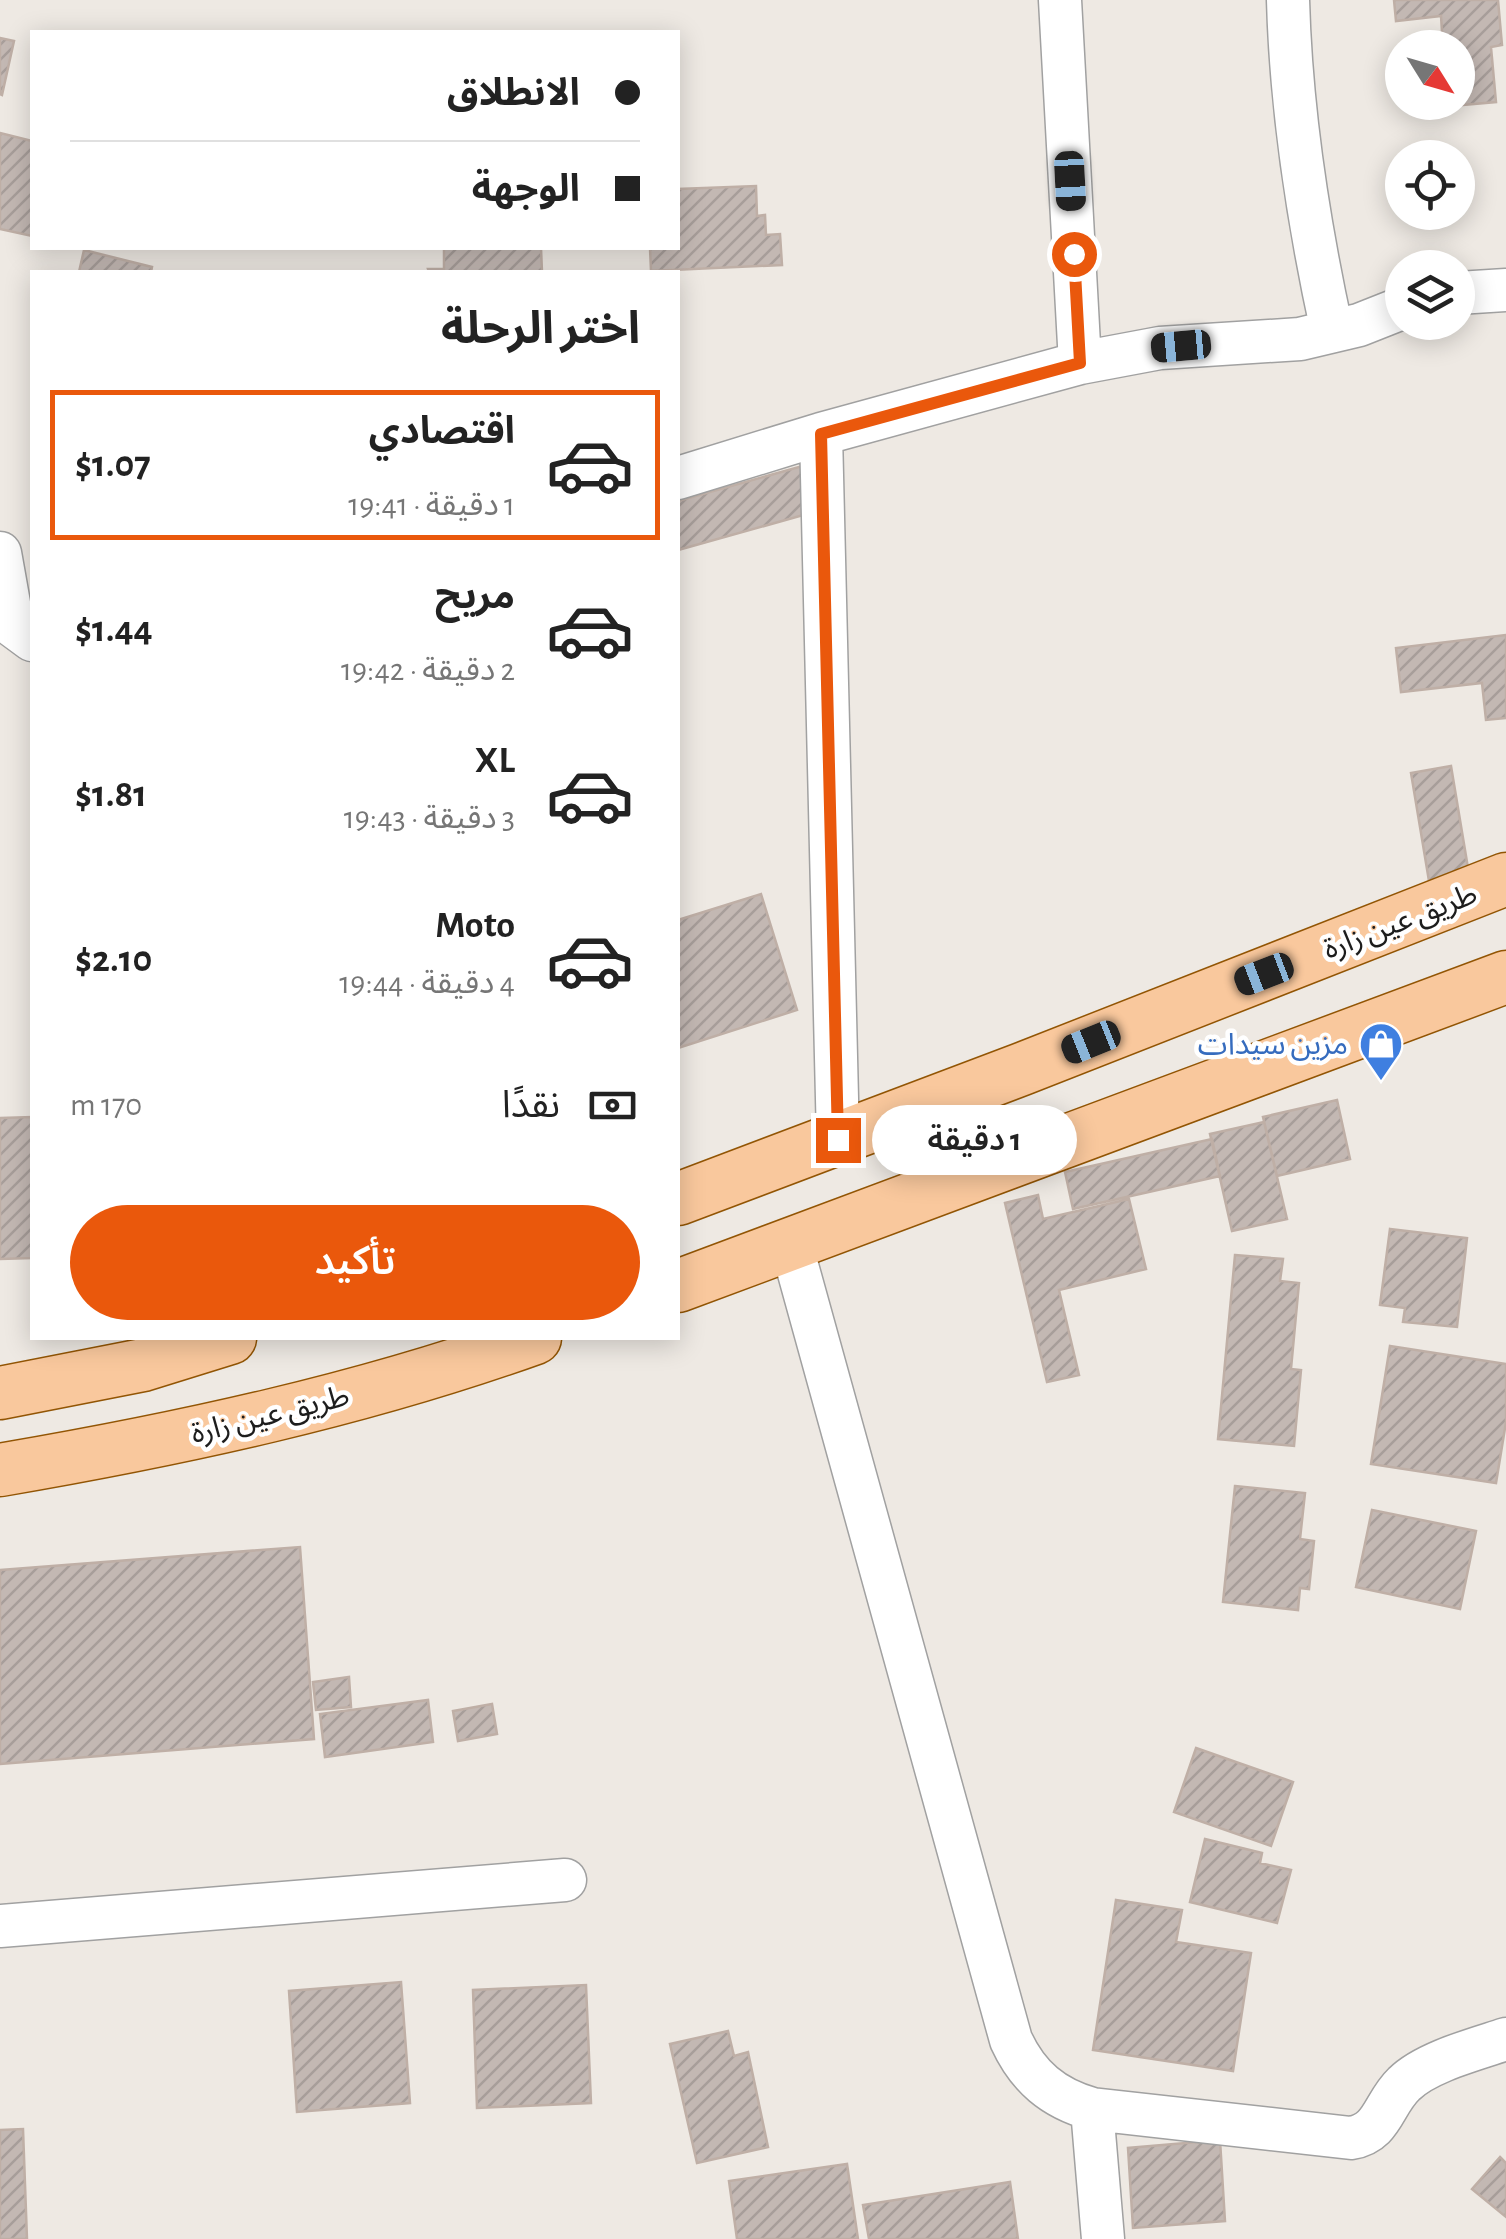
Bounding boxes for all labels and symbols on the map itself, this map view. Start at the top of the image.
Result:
north arrow [1385,30,1475,120]
car [1053,150,1087,212]
route start [1052,232,1097,277]
car [1150,328,1212,364]
street label: طريق عين زارة [1319,879,1482,967]
car [1231,949,1297,999]
car [1058,1017,1124,1067]
shop icon: مزين سيدات [1358,1021,1404,1082]
place label: مزين سيدات [1198,1030,1348,1061]
callout: 1 دقيقة [873,1105,1078,1175]
route end [816,1118,861,1163]
street label: طريق عين زارة [188,1381,353,1451]

